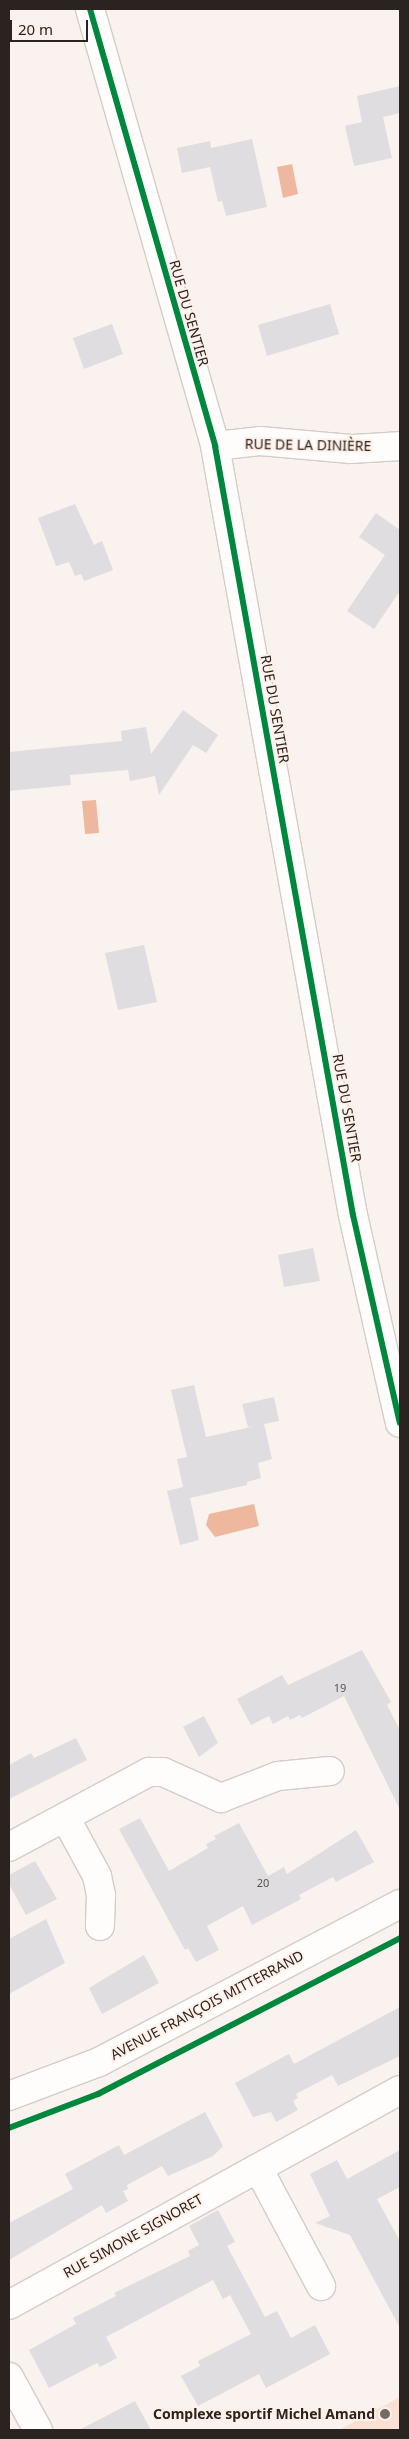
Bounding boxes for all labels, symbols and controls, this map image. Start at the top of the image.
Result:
scale bar [12,10,90,42]
text: 20 m [18,19,53,39]
street label: RUE DU SENTIER [166,258,212,368]
street label: RUE DE LA DINIÈRE [245,435,371,455]
street label: RUE DU SENTIER [257,654,293,764]
street label: RUE DU SENTIER [329,1053,365,1163]
house number: 19 [334,1681,346,1695]
house number: 20 [257,1876,269,1890]
street label: AVENUE FRANÇOIS MITTERRAND [108,1947,306,2063]
street label: RUE SIMONE SIGNORET [60,2191,206,2281]
place label: Complexe sportif Michel Amand [153,2406,375,2422]
marker: Complexe sportif Michel Amand [379,2408,391,2420]

